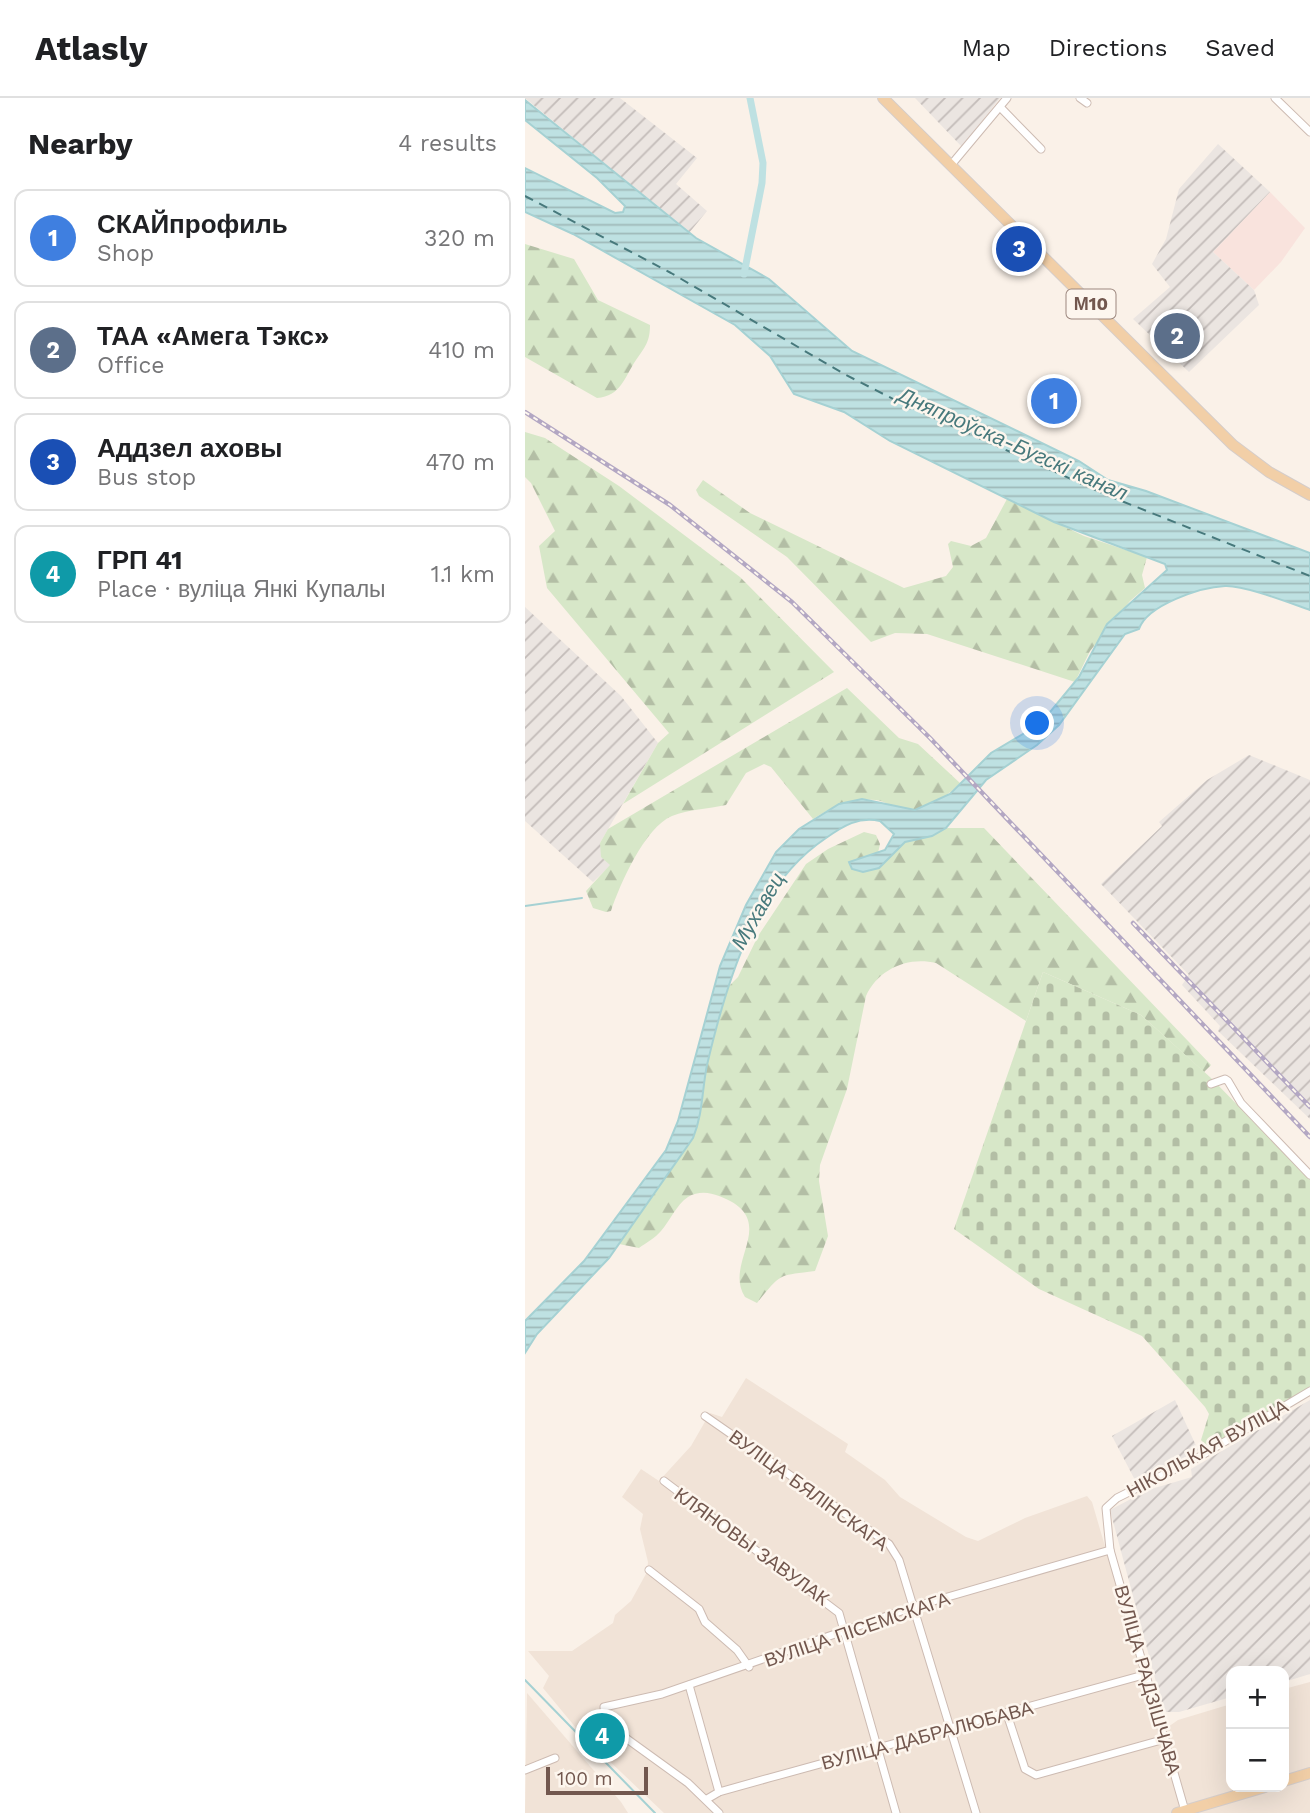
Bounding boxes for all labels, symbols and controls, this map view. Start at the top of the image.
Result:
text: Atlasly [35,29,147,68]
text: Map [962,34,1011,62]
text: Directions [1049,34,1167,62]
text: Saved [1205,34,1275,62]
text: Nearby [28,126,133,161]
text: 4 results [398,130,497,157]
text: СКАЙпрофиль [97,209,288,239]
pin: 3 [996,223,1042,275]
text: 1 [48,225,58,252]
text: 320 m [424,225,495,252]
text: Shop [97,240,154,267]
road number: М10 [1067,289,1115,318]
pin: 2 [1154,310,1200,362]
text: ТАА «Амега Тэкс» [97,321,329,351]
text: 2 [46,337,60,364]
text: 410 m [428,337,495,364]
text: Office [97,352,165,379]
pin: 1 [1031,375,1077,427]
water label: Дняпроўска-Бугскі канал [893,381,1132,505]
text: Аддзел аховы [97,433,282,463]
text: 3 [46,449,60,476]
text: 470 m [426,449,495,476]
text: Bus stop [97,464,196,491]
text: ГРП 41 [97,545,183,575]
text: 4 [46,561,60,588]
text: 1.1 km [431,561,495,588]
text: Place · вуліца Янкі Купалы [97,576,386,603]
your location [1020,706,1054,740]
water label: Мухавец [726,868,789,954]
street label: НІКОЛЬКАЯ ВУЛІЦА [1122,1394,1292,1502]
street label: ВУЛІЦА БЯЛІНСКАГА [725,1425,893,1556]
street label: КЛЯНОВЫ ЗАВУЛАК [670,1483,834,1610]
street label: ВУЛІЦА РАДЗІШЧАВА [1109,1583,1186,1778]
street label: ВУЛІЦА ПІСЕМСКАГА [761,1587,953,1672]
map controls [1226,1666,1289,1792]
button: + [1226,1666,1289,1729]
street label: ВУЛІЦА ДАБРАЛЮБАВА [819,1696,1036,1775]
pin: 4 [579,1710,625,1762]
button: − [1226,1729,1289,1792]
scale bar [546,1764,647,1796]
text: 100 m [557,1767,613,1790]

